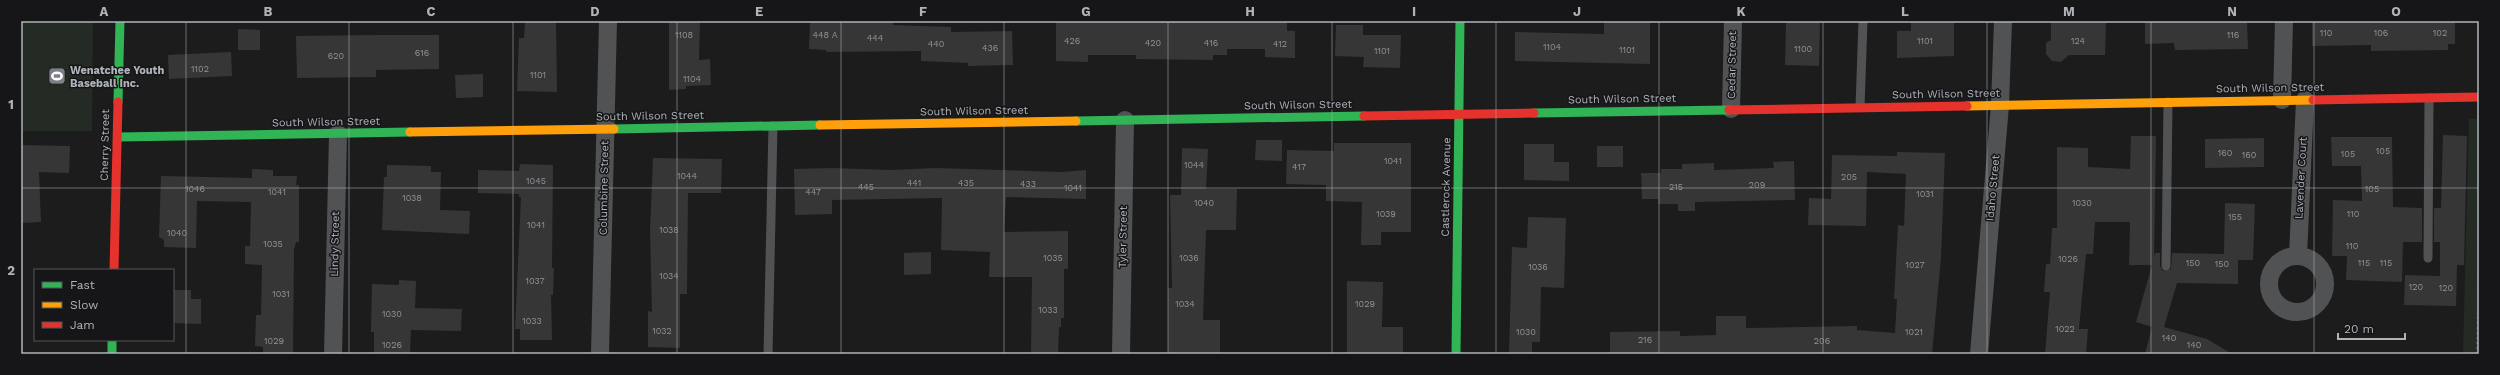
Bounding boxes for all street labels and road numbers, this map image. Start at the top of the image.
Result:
street label: Cedar Street [1725,30,1739,99]
street label: South Wilson Street [2216,81,2325,95]
street label: South Wilson Street [1892,87,2001,101]
street label: South Wilson Street [1568,92,1677,106]
street label: South Wilson Street [1244,98,1353,112]
street label: South Wilson Street [920,104,1029,118]
street label: Cherry Street [98,109,112,181]
street label: South Wilson Street [596,109,705,123]
street label: South Wilson Street [272,115,381,129]
street label: Lavender Court [2292,136,2310,220]
street label: Castlerock Avenue [1439,137,1453,237]
street label: Columbine Street [597,140,611,235]
street label: Idaho Street [1984,154,2002,222]
street label: Tyler Street [1116,205,1130,268]
street label: Lindy Street [328,211,342,277]

